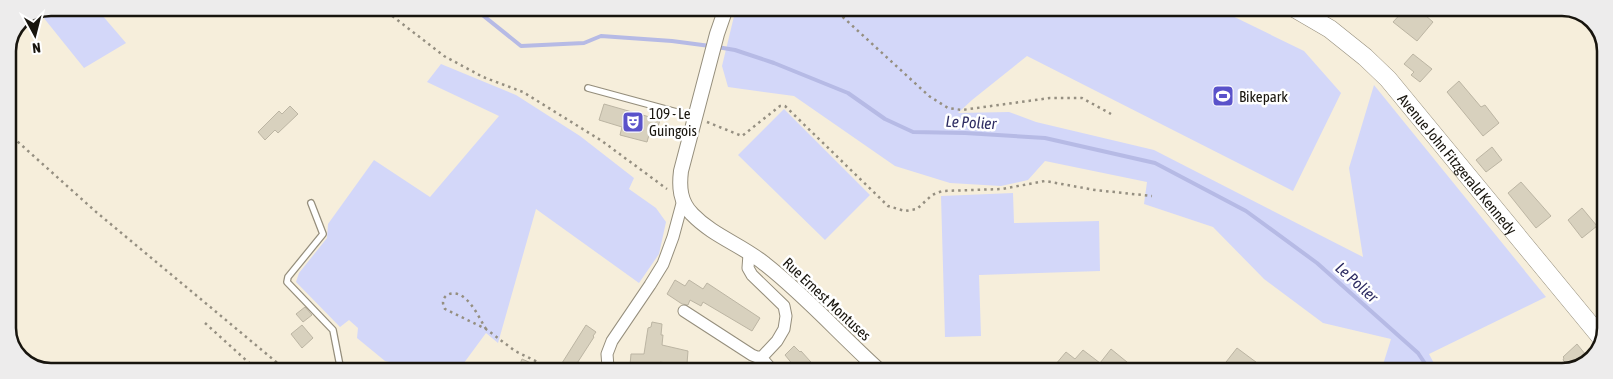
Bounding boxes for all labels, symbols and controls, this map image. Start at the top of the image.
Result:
north arrow [10,10,60,60]
text: N [32,39,42,56]
sports icon: Bikepark [1211,84,1235,108]
place label: Bikepark [1239,88,1288,105]
street label: Avenue John Fitzgerald Kennedy [1395,90,1521,237]
place label: 109 - Le Guingois [649,105,697,139]
theatre icon: 109 - Le Guingois [621,110,645,134]
water label: Le Polier [945,112,998,132]
street label: Rue Ernest Montuses [780,254,874,344]
water label: Le Polier [1332,258,1383,307]

